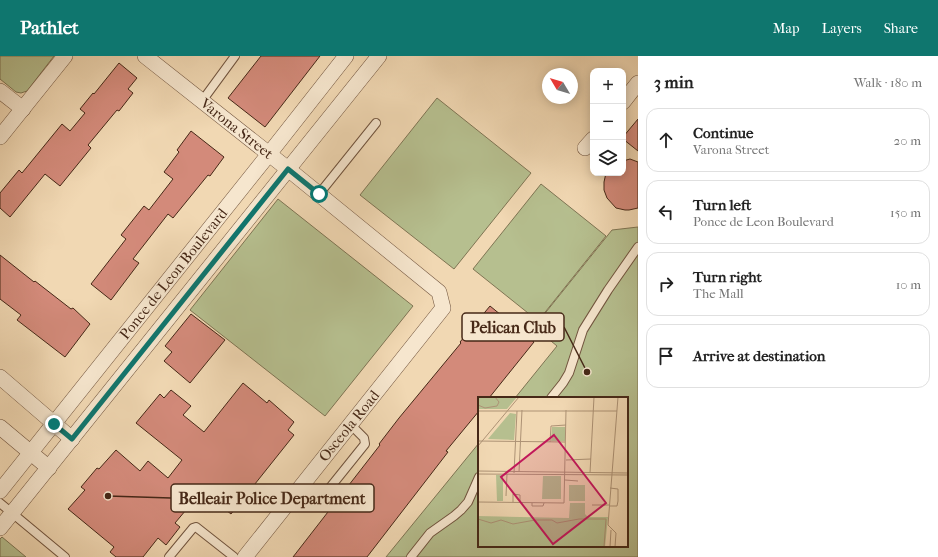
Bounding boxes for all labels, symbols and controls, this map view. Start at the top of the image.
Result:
text: Pathlet [20,17,79,39]
text: Map [773,20,800,37]
text: Layers [822,20,862,37]
text: Share [884,20,918,37]
north arrow [542,68,578,104]
map controls [590,68,626,176]
button: + [590,68,626,104]
text: 3 min [654,72,694,92]
text: Walk · 180 m [854,75,922,90]
street label: Varona Street [196,94,277,163]
button: − [590,104,626,140]
text: Continue [693,124,753,142]
icon: ahead [655,129,677,151]
text: 20 m [894,133,921,148]
button: layers [590,140,626,176]
text: Varona Street [693,142,769,157]
route start [310,185,328,203]
text: Turn left [693,196,751,214]
icon: left [655,201,677,223]
street label: Ponce de Leon Boulevard [116,204,232,343]
text: 150 m [890,205,921,220]
text: Ponce de Leon Boulevard [693,214,834,229]
text: Turn right [693,268,762,286]
icon: right [655,273,677,295]
text: 10 m [896,277,921,292]
text: The Mall [693,286,744,301]
callout: Pelican Club [462,313,564,341]
text: Pelican Club [470,318,557,337]
icon: arrive [655,345,677,367]
text: Arrive at destination [693,347,825,365]
street label: Osceola Road [315,386,384,465]
inset map [478,397,628,547]
route end [45,415,63,433]
callout: Belleair Police Department [171,484,374,512]
text: Belleair Police Department [179,489,366,509]

